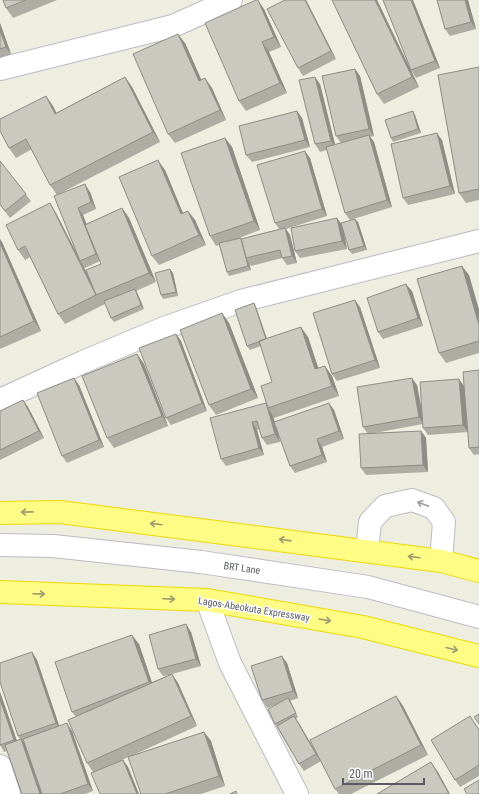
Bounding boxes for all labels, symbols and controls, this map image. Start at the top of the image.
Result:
one-way arrow [418,500,430,508]
one-way arrow [21,509,34,516]
one-way arrow [150,520,163,528]
one-way arrow [279,536,292,544]
one-way arrow [408,553,421,561]
street label: BRT Lane [223,560,261,576]
one-way arrow [32,590,45,597]
one-way arrow [162,595,175,602]
street label: Lagos-Abeokuta Expressway [197,595,311,623]
one-way arrow [318,616,331,624]
one-way arrow [445,646,458,653]
scale bar [343,760,424,786]
text: 20 m [349,767,373,781]

